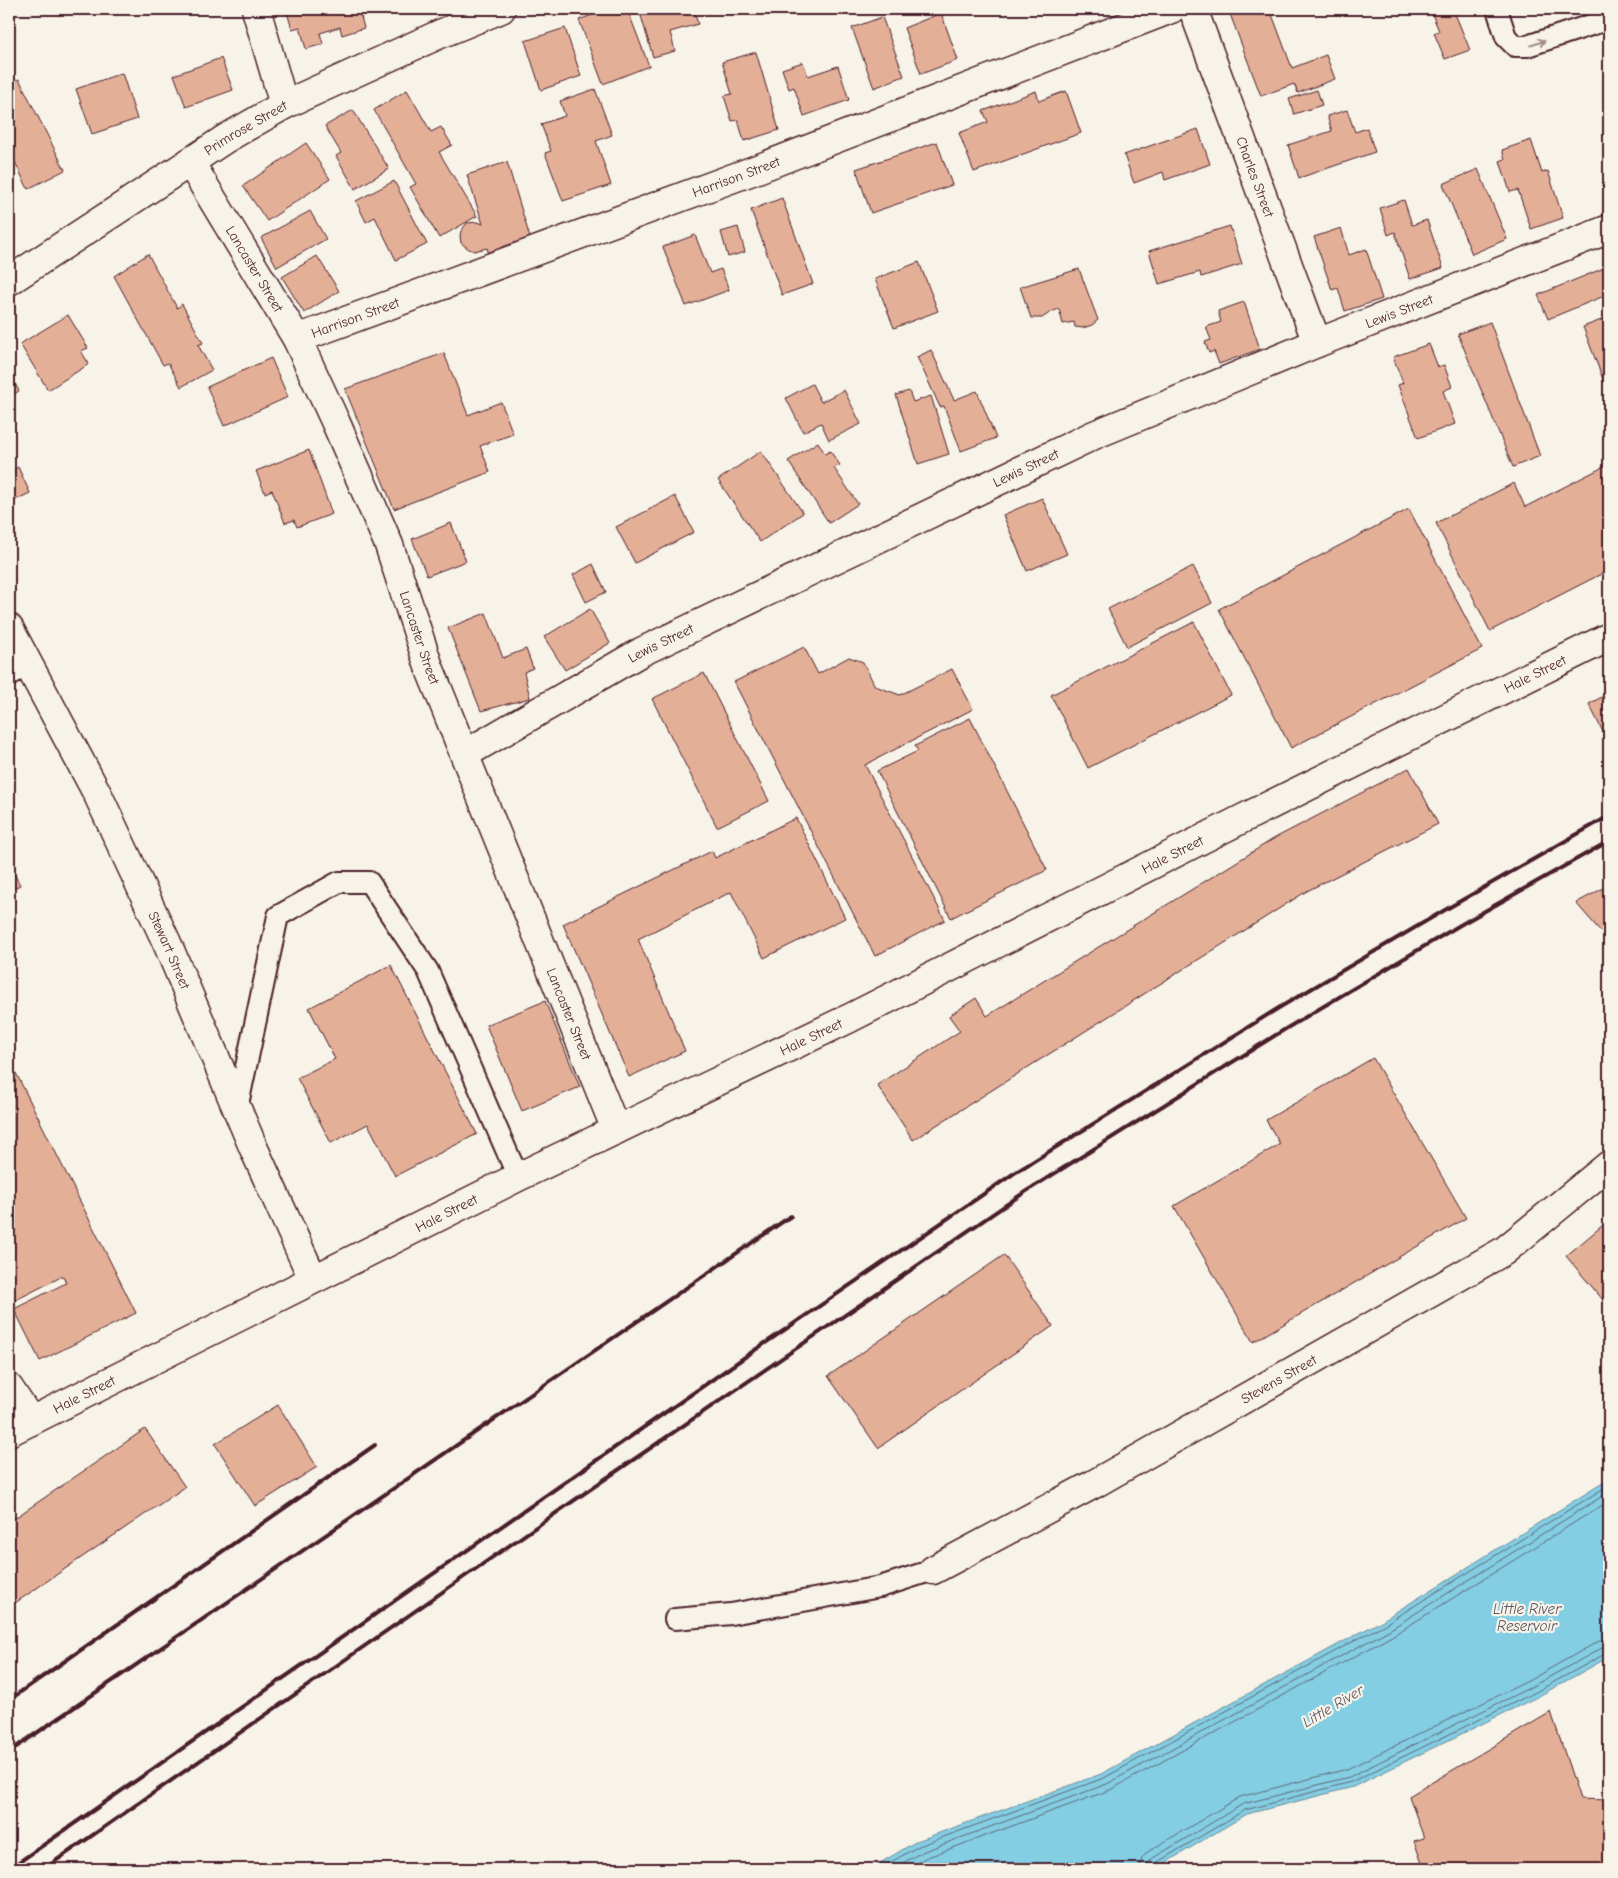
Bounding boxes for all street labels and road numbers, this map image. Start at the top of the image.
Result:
street label: Primrose Street [201,96,291,159]
street label: Charles Street [1232,134,1278,221]
street label: Harrison Street [690,153,783,201]
street label: Lancaster Street [222,223,287,316]
street label: Lewis Street [1363,290,1436,332]
street label: Harrison Street [309,294,403,342]
street label: Lewis Street [990,445,1062,491]
street label: Lancaster Street [396,589,443,688]
street label: Lewis Street [625,620,697,667]
street label: Hale Street [1501,651,1570,697]
street label: Hale Street [1139,832,1207,878]
street label: Stewart Street [144,909,194,993]
street label: Lancaster Street [543,966,595,1063]
street label: Hale Street [777,1015,846,1059]
street label: Hale Street [413,1190,481,1236]
street label: Stevens Street [1238,1351,1321,1408]
street label: Hale Street [50,1372,119,1417]

